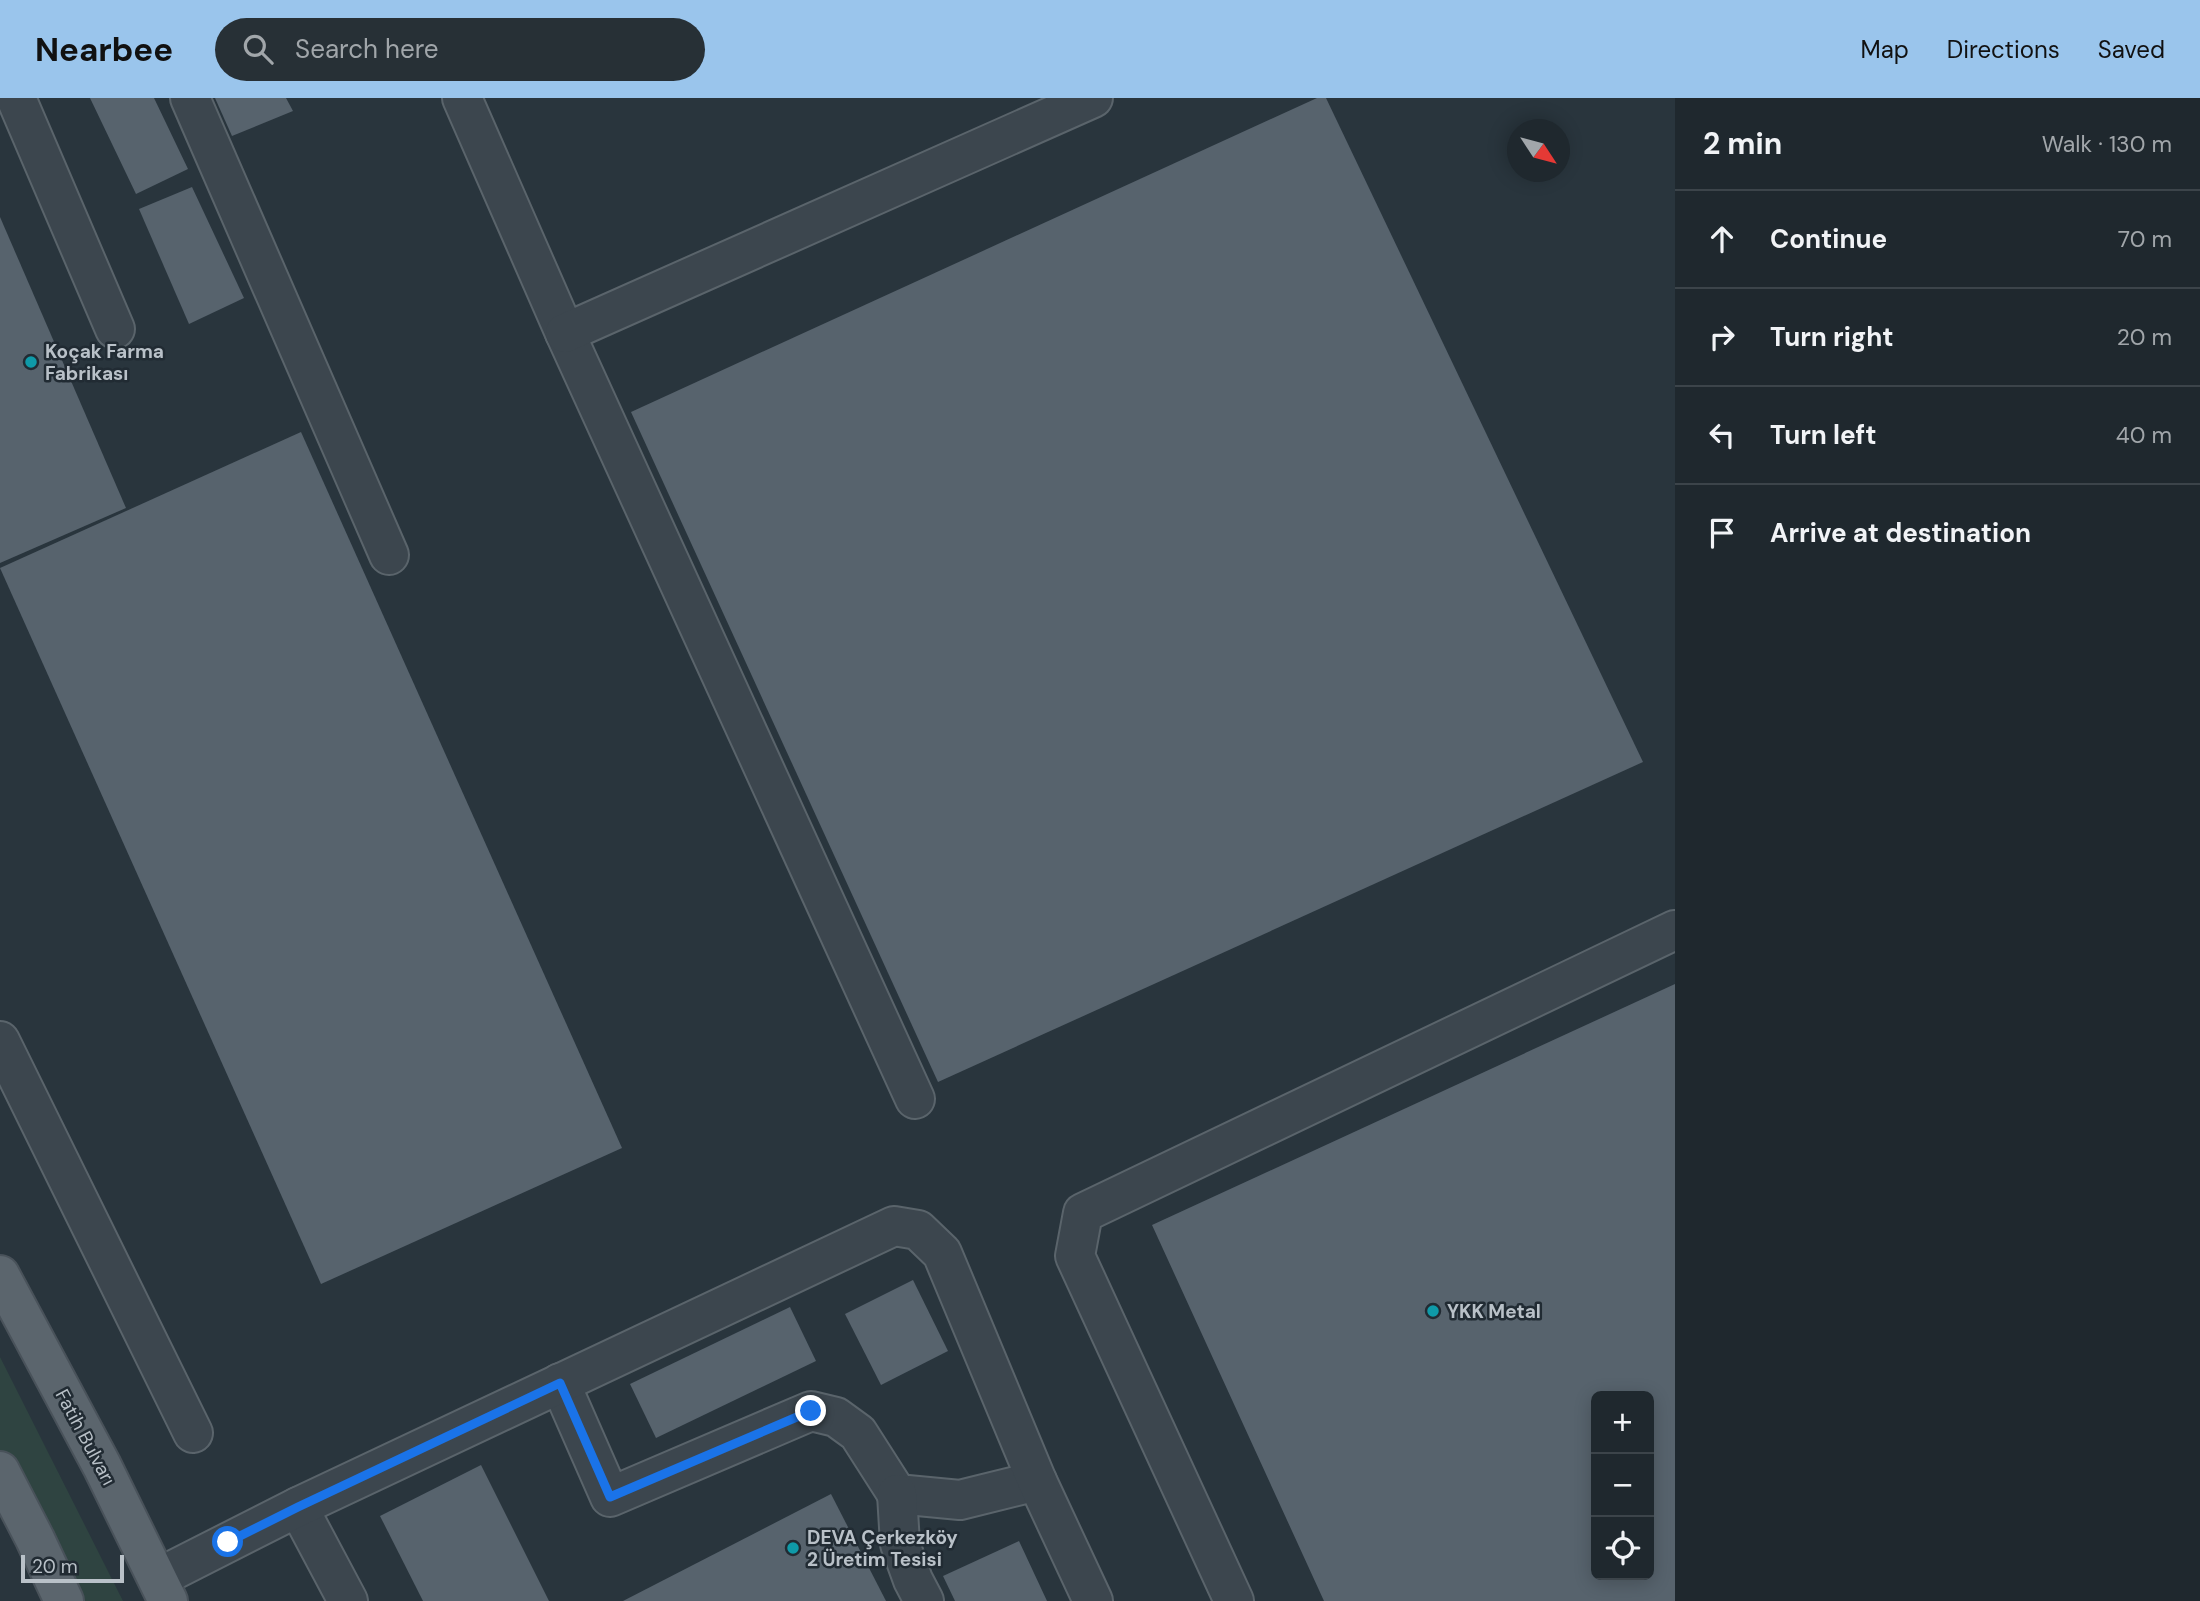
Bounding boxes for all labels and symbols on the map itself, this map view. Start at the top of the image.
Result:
north arrow [1507,119,1570,182]
place label: Koçak Farma Fabrikası [45,339,164,386]
marker: Koçak Farma Fabrikası [23,354,39,370]
place label: YKK Metal [1447,1299,1541,1324]
marker: YKK Metal [1425,1303,1441,1319]
street label: Fatih Bulvarı [50,1385,121,1490]
route end [795,1395,826,1426]
place label: DEVA Çerkezköy 2 Üretim Tesisi [807,1525,958,1572]
route start [212,1526,243,1557]
marker: DEVA Çerkezköy 2 Üretim Tesisi [785,1540,801,1556]
scale bar [21,1552,124,1584]

